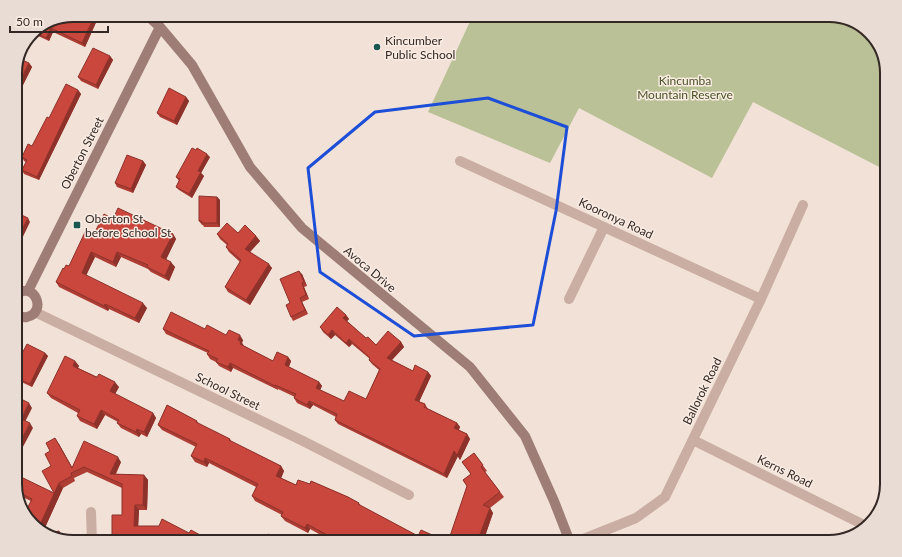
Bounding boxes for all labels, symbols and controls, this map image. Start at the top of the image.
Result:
scale bar [10,8,108,34]
text: 50 m [16,14,43,29]
place label: Kincumber Public School [385,33,455,62]
marker: Kincumber Public School [372,42,382,52]
park label: Kincumba Mountain Reserve [637,73,733,102]
street label: Oberton Street [57,114,107,192]
street label: Kooronya Road [576,194,656,242]
place label: Oberton St before School St [85,211,172,240]
marker: Oberton St before School St [72,220,82,230]
street label: Avoca Drive [341,243,399,295]
street label: Ballorok Road [679,355,725,427]
street label: School Street [193,369,263,413]
street label: Kerns Road [755,451,815,491]

